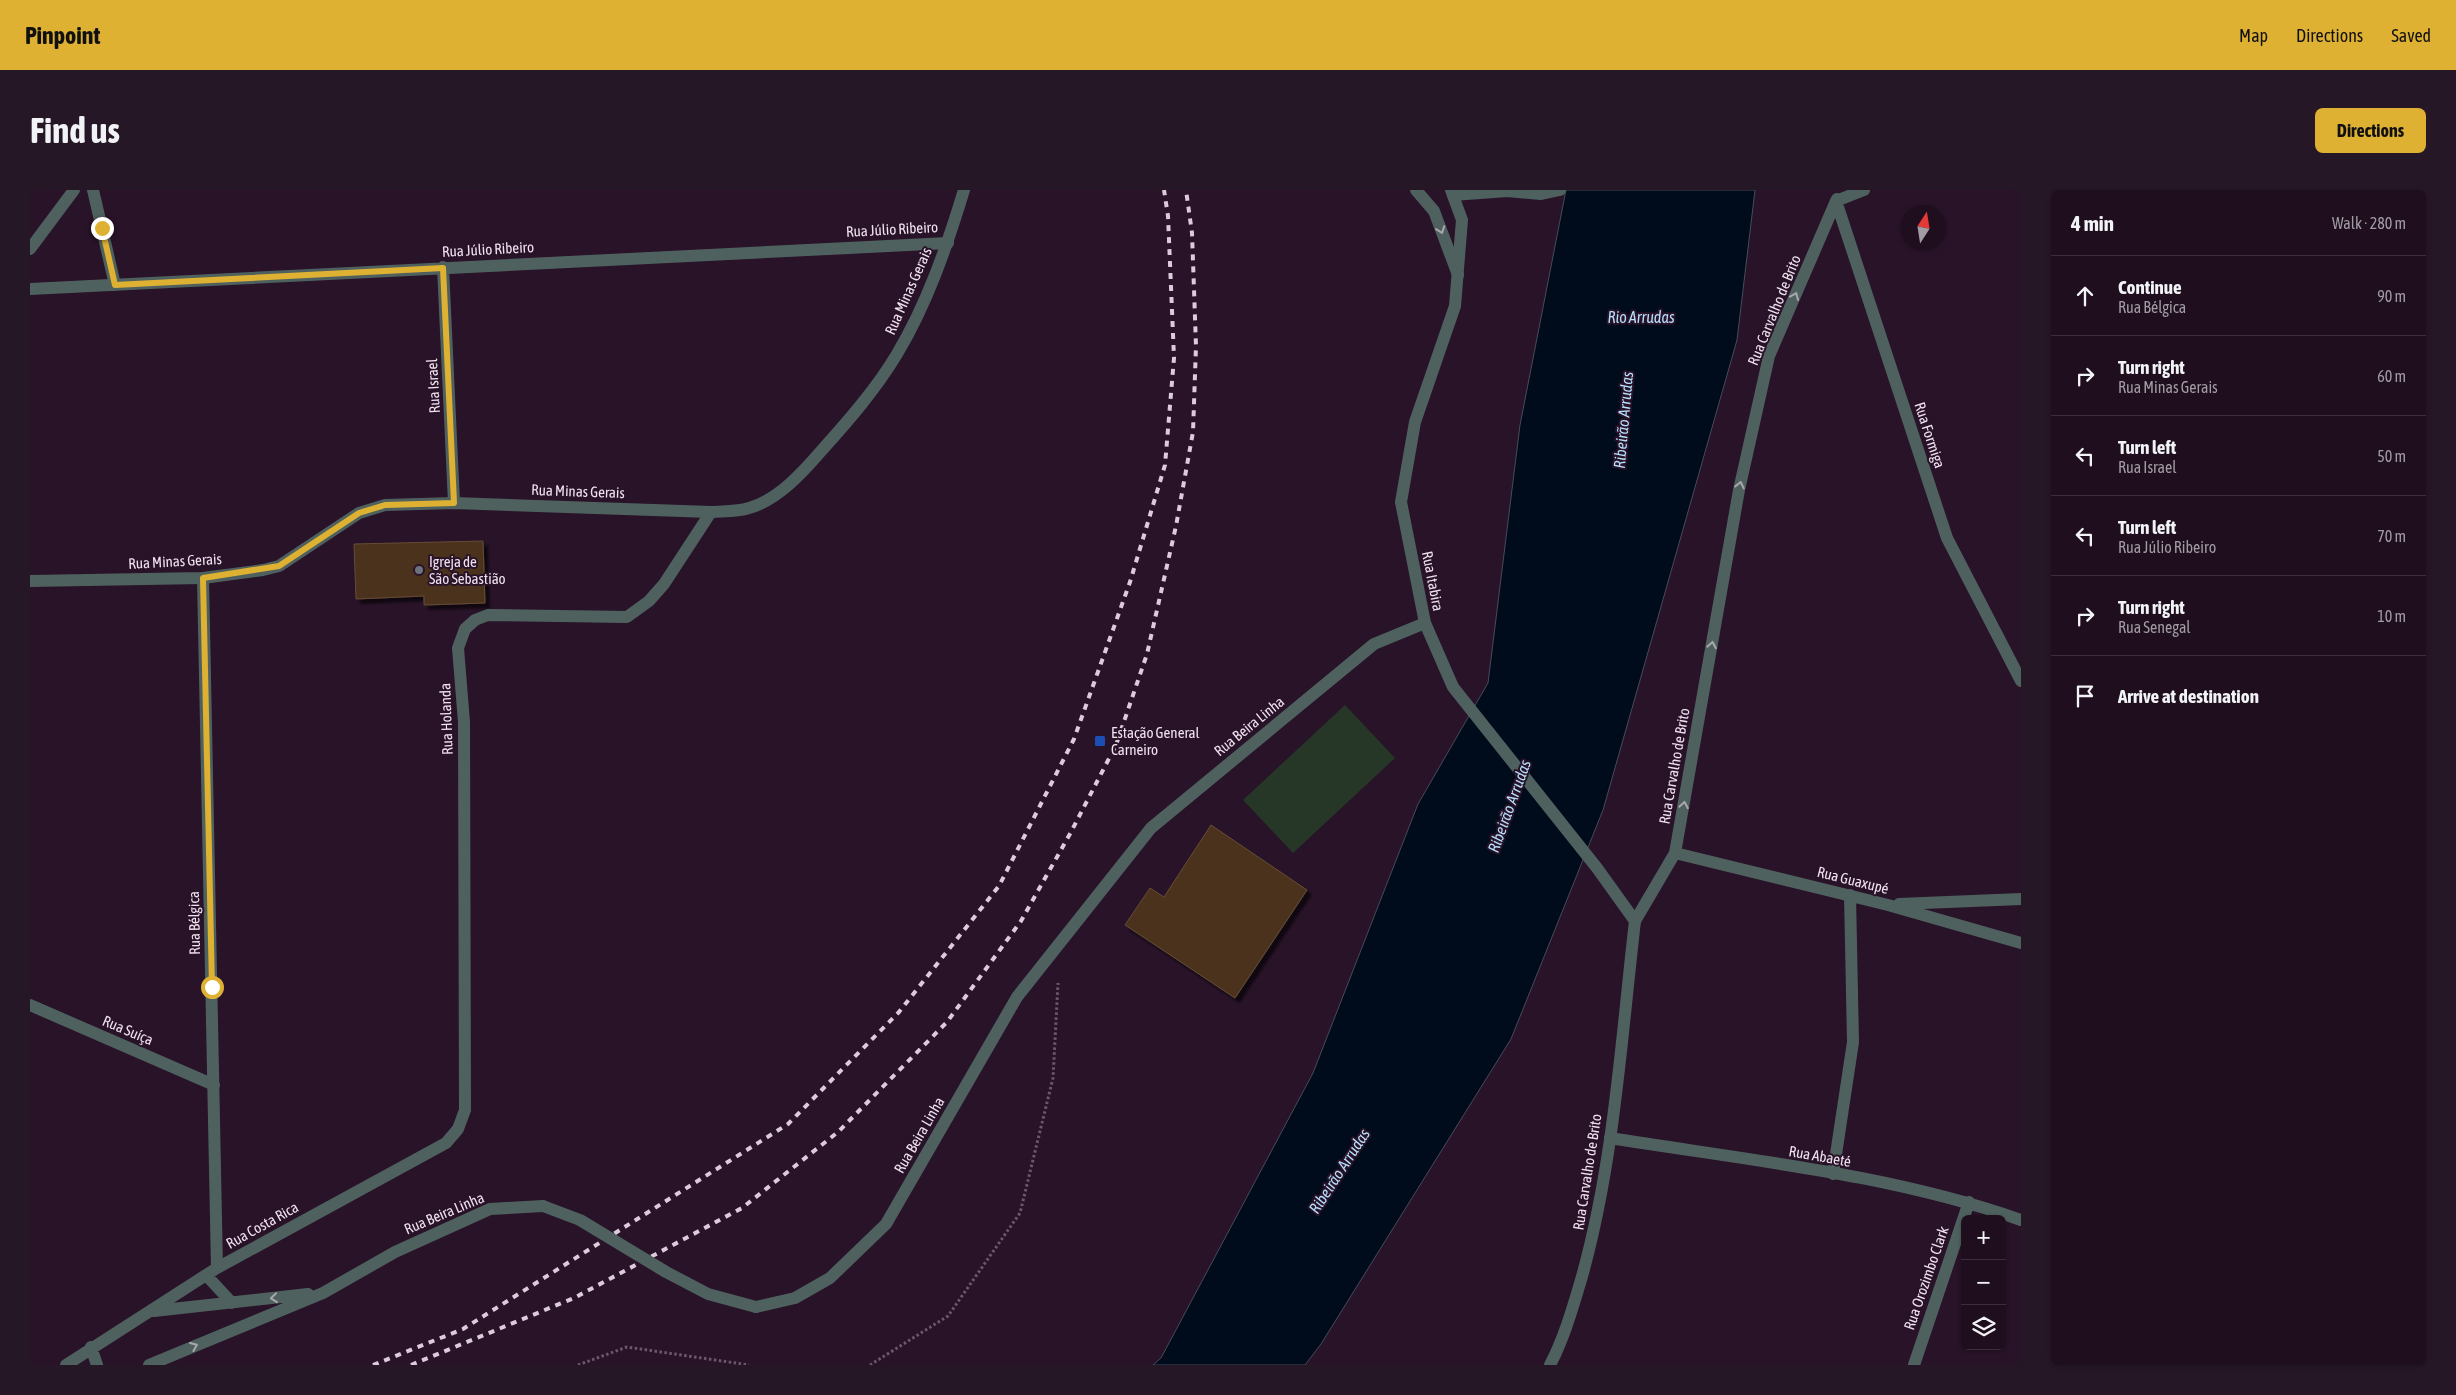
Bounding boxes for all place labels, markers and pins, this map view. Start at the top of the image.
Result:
place label: Igreja de São Sebastião [429,553,506,587]
marker: Igreja de São Sebastião [413,564,425,576]
place label: Estação General Carneiro [1111,724,1200,758]
marker: Estação General Carneiro [1093,734,1107,748]

